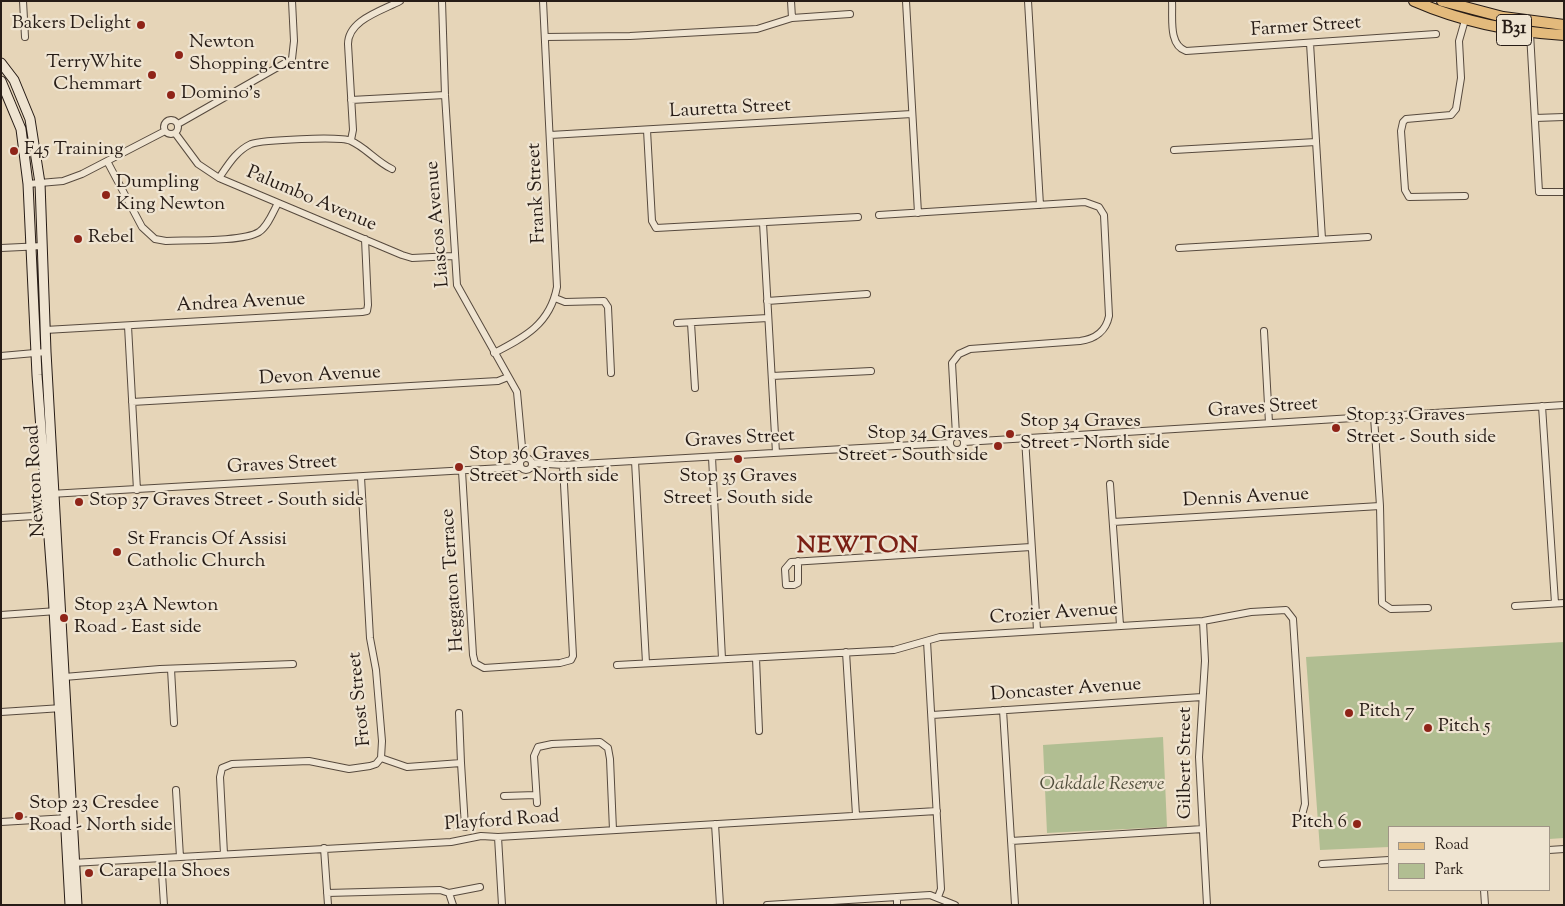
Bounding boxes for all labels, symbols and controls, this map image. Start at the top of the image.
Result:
street label: Farmer Street [1250,13,1362,43]
place label: Bakers Delight [12,14,131,36]
road number: B31 [1496,14,1532,46]
marker: Bakers Delight [135,19,147,31]
place label: Newton Shopping Centre [189,33,329,77]
marker: Newton Shopping Centre [173,49,185,61]
place label: TerryWhite Chemmart [46,53,142,97]
marker: TerryWhite Chemmart [146,69,158,81]
place label: Domino's [181,84,260,106]
marker: Domino's [165,89,177,101]
street label: Lauretta Street [669,95,791,125]
place label: F45 Training [24,140,123,162]
street label: Frank Street [524,142,552,244]
marker: F45 Training [8,145,20,157]
street label: Liascos Avenue [422,160,456,288]
street label: Palumbo Avenue [243,162,379,238]
place label: Dumpling King Newton [116,173,225,217]
marker: Dumpling King Newton [100,189,112,201]
place label: Rebel [88,228,134,250]
marker: Rebel [72,233,84,245]
street label: Andrea Avenue [176,289,306,319]
street label: Devon Avenue [258,362,382,392]
street label: Graves Street [1207,394,1319,424]
place label: Stop 33 Graves Street - South side [1346,406,1496,450]
place label: Stop 34 Graves Street - North side [1020,412,1170,456]
marker: Stop 33 Graves Street - South side [1330,422,1342,434]
street label: Newton Road [23,424,51,538]
place label: Stop 34 Graves Street - South side [838,424,988,468]
street label: Graves Street [684,426,796,454]
marker: Stop 34 Graves Street - North side [1004,428,1016,440]
marker: Stop 34 Graves Street - South side [992,440,1004,452]
place label: Stop 36 Graves Street - North side [469,445,619,489]
street label: Graves Street [226,452,338,480]
marker: Stop 35 Graves Street - South side [732,453,744,465]
marker: Stop 36 Graves Street - North side [453,461,465,473]
place label: Stop 35 Graves Street - South side [663,467,813,511]
street label: Dennis Avenue [1182,484,1310,514]
place label: Stop 37 Graves Street - South side [89,491,364,513]
marker: Stop 37 Graves Street - South side [73,496,85,508]
street label: Heggaton Terrace [438,507,470,653]
place label: St Francis Of Assisi Catholic Church [127,530,287,574]
district label: NEWTON [796,534,920,562]
marker: St Francis Of Assisi Catholic Church [111,546,123,558]
place label: Stop 23A Newton Road - East side [74,596,218,640]
street label: Crozier Avenue [989,599,1119,631]
marker: Stop 23A Newton Road - East side [58,612,70,624]
street label: Frost Street [345,651,377,747]
street label: Doncaster Avenue [990,674,1142,708]
place label: Pitch 7 [1359,702,1414,724]
street label: Gilbert Street [1176,707,1198,819]
marker: Pitch 7 [1343,707,1355,719]
place label: Pitch 5 [1438,717,1490,739]
marker: Pitch 5 [1422,722,1434,734]
park label: Oakdale Reserve [1040,775,1164,797]
place label: Stop 23 Cresdee Road - North side [29,794,173,838]
street label: Playford Road [444,807,560,837]
marker: Stop 23 Cresdee Road - North side [13,810,25,822]
place label: Pitch 6 [1292,813,1347,835]
marker: Pitch 6 [1351,818,1363,830]
legend [1388,826,1550,891]
text: Road [1435,835,1469,856]
text: Park [1435,860,1464,881]
place label: Carapella Shoes [99,862,230,884]
marker: Carapella Shoes [83,867,95,879]

